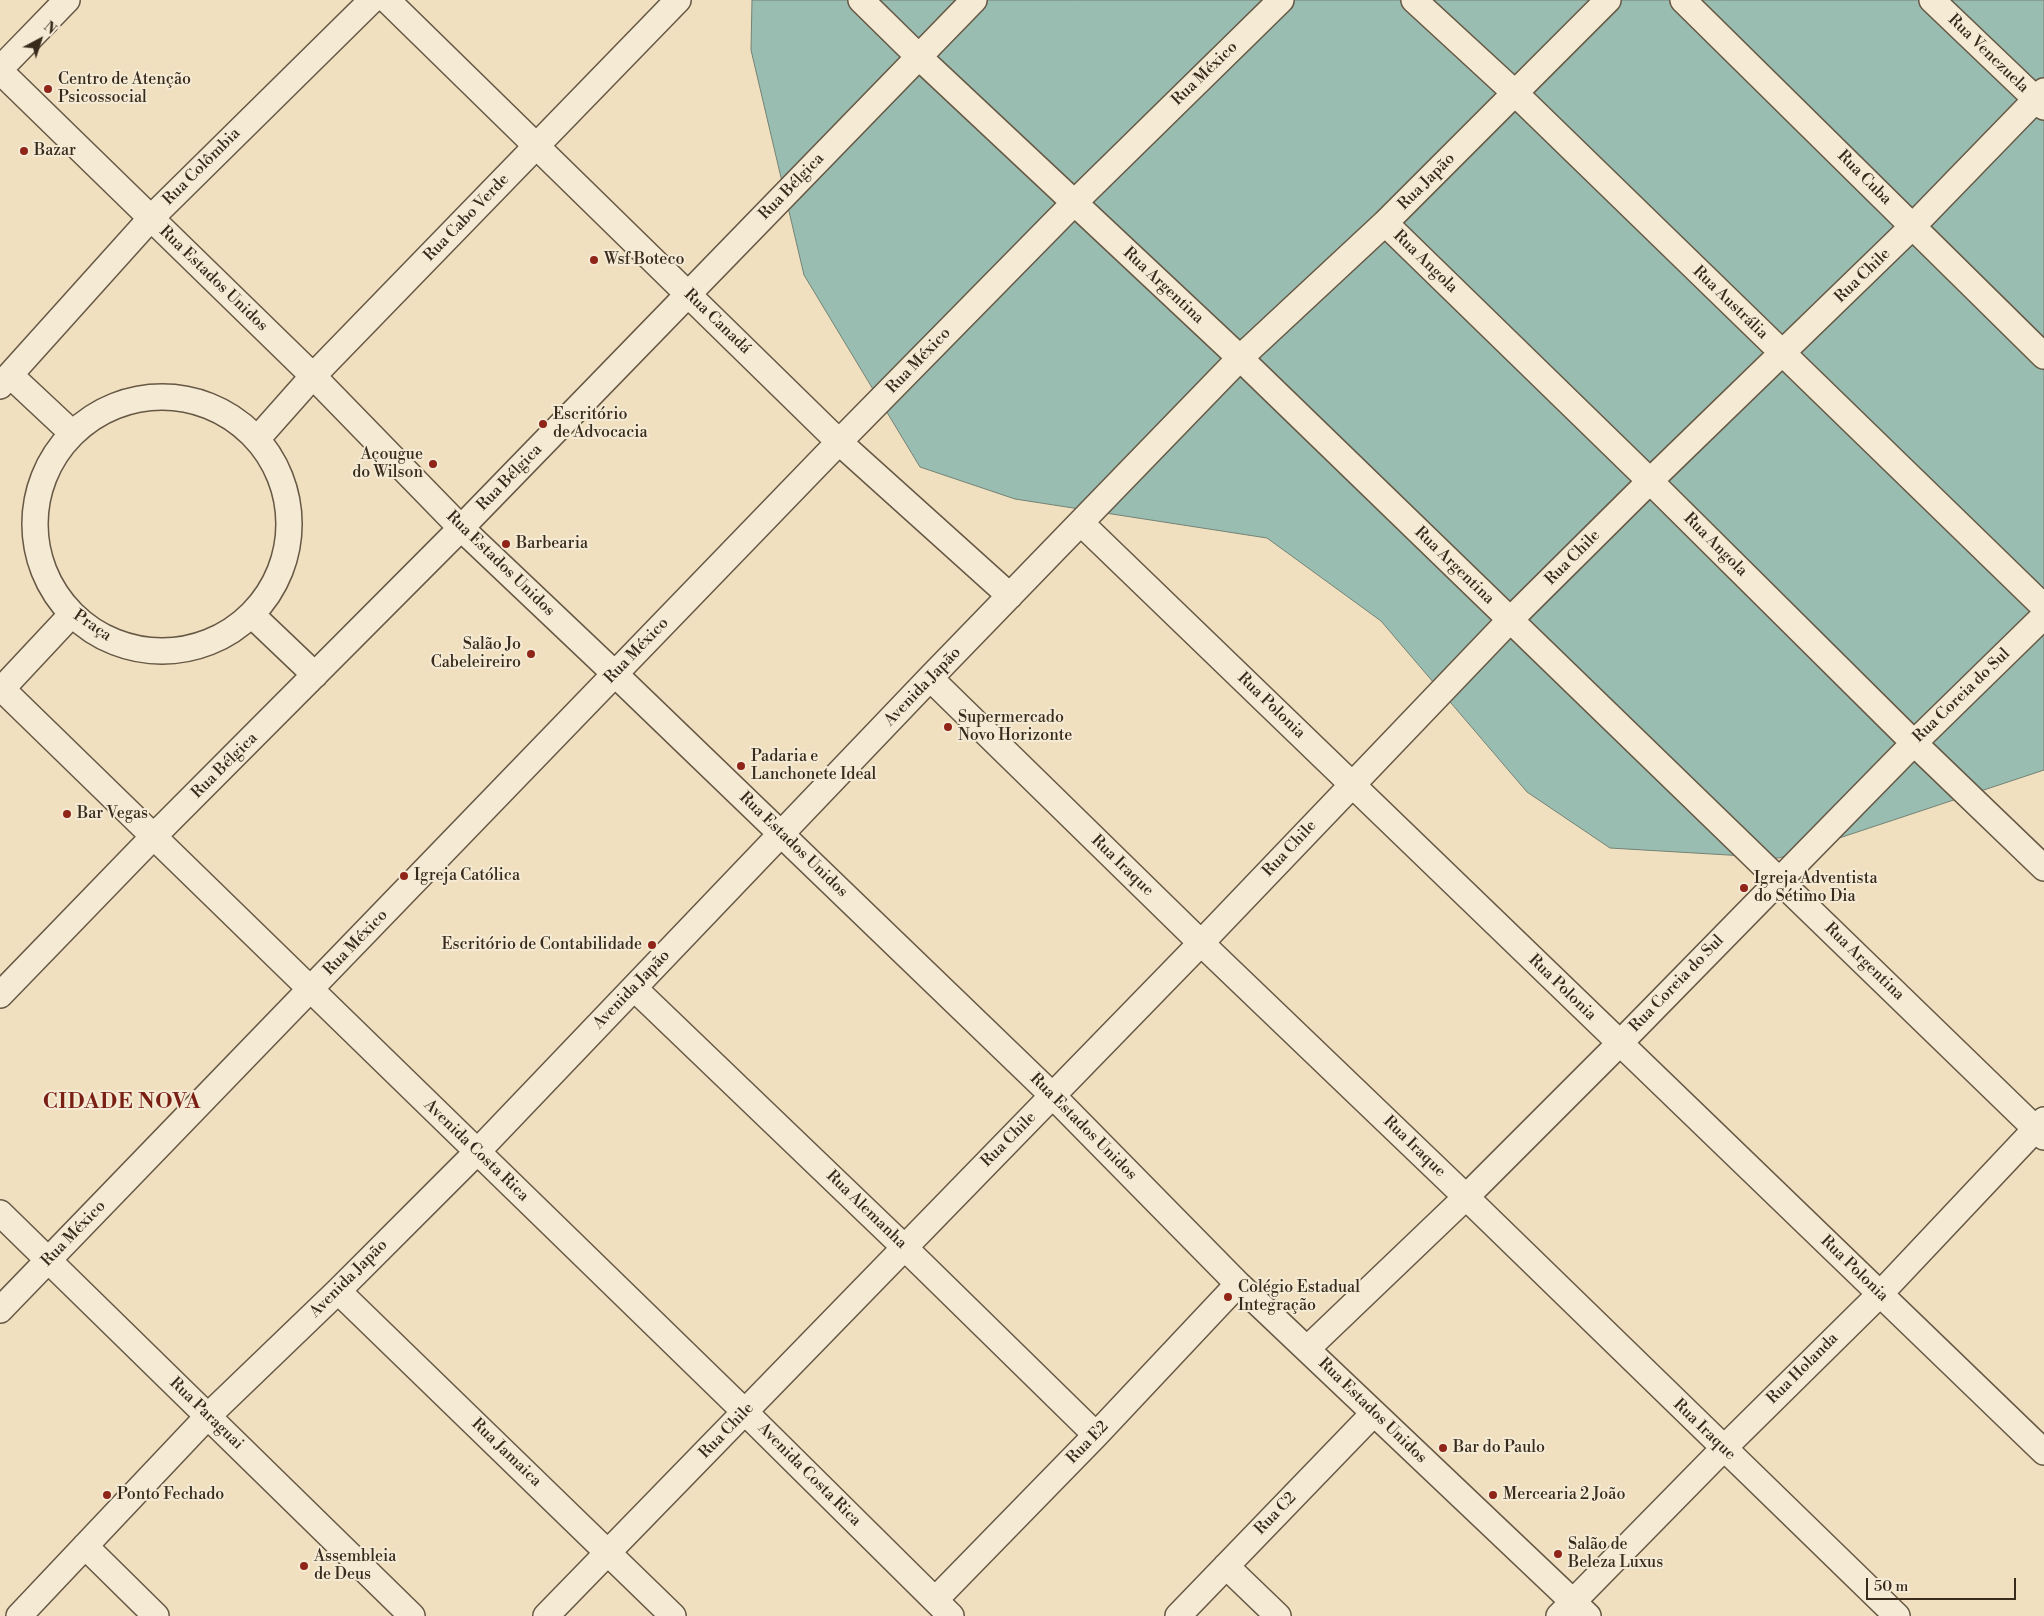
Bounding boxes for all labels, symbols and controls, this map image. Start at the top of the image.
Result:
street label: Rua Venezuela [1944,11,2032,97]
north arrow [15,15,65,65]
text: N [40,18,60,39]
street label: Rua México [1168,38,1242,110]
place label: Centro de Atenção Psicossocial [58,70,191,108]
marker: Centro de Atenção Psicossocial [42,83,54,95]
street label: Rua Colômbia [159,124,245,210]
place label: Bazar [34,141,76,161]
marker: Bazar [18,145,30,157]
street label: Rua Cuba [1833,147,1895,209]
street label: Rua Japão [1394,149,1460,215]
street label: Rua Bélgica [755,150,829,224]
street label: Rua Cabo Verde [420,170,514,266]
street label: Rua Estados Unidos [155,222,271,336]
street label: Rua Angola [1389,227,1461,297]
street label: Rua Argentina [1119,244,1207,328]
street label: Rua Chile [1831,245,1895,307]
place label: Wsf Boteco [604,250,684,270]
marker: Wsf Boteco [588,254,600,266]
street label: Rua Austrália [1688,262,1772,344]
street label: Rua Canadá [680,285,754,359]
street label: Rua México [883,324,955,398]
place label: Escritório de Advocacia [553,405,648,443]
marker: Escritório de Advocacia [537,418,549,430]
street label: Rua Bélgica [473,441,547,515]
place label: Açougue do Wilson [352,445,423,483]
marker: Açougue do Wilson [427,458,439,470]
street label: Rua Estados Unidos [442,507,558,621]
street label: Rua Angola [1679,509,1751,581]
street label: Rua Argentina [1410,523,1498,609]
street label: Rua Chile [1541,526,1605,590]
place label: Barbearia [516,534,588,554]
marker: Barbearia [500,538,512,550]
street label: Praça [69,606,115,646]
street label: Rua México [601,614,673,688]
place label: Salão Jo Cabeleireiro [431,635,521,673]
street label: Avenida Japão [880,643,966,731]
street label: Rua Coreia do Sul [1909,645,2015,747]
marker: Salão Jo Cabeleireiro [525,648,537,660]
street label: Rua Polonia [1233,669,1309,743]
place label: Supermercado Novo Horizonte [958,708,1072,746]
marker: Supermercado Novo Horizonte [942,721,954,733]
street label: Rua Bélgica [188,729,262,803]
place label: Padaria e Lanchonete Ideal [751,747,876,785]
marker: Padaria e Lanchonete Ideal [735,760,747,772]
street label: Rua Estados Unidos [735,788,851,902]
place label: Bar Vegas [77,804,148,824]
marker: Bar Vegas [61,808,73,820]
street label: Rua Chile [1259,817,1321,881]
street label: Rua Iraque [1087,831,1157,901]
place label: Igreja Católica [414,866,520,886]
place label: Igreja Adventista do Sétimo Dia [1754,869,1878,907]
marker: Igreja Católica [398,870,410,882]
marker: Igreja Adventista do Sétimo Dia [1738,882,1750,894]
street label: Rua México [320,906,392,980]
street label: Rua Argentina [1820,919,1908,1005]
street label: Rua Coreia do Sul [1626,931,1728,1037]
place label: Escritório de Contabilidade [442,935,642,955]
marker: Escritório de Contabilidade [646,939,658,951]
street label: Avenida Japão [589,946,675,1034]
street label: Rua Polonia [1524,951,1600,1025]
street label: Rua Estados Unidos [1025,1069,1141,1185]
district label: CIDADE NOVA [41,1090,203,1116]
street label: Avenida Costa Rica [420,1096,532,1206]
street label: Rua Chile [977,1108,1041,1172]
street label: Rua Iraque [1379,1112,1449,1182]
street label: Rua Alemanha [822,1167,910,1253]
street label: Rua México [38,1197,110,1271]
street label: Rua Polonia [1816,1232,1892,1306]
street label: Avenida Japão [306,1236,392,1322]
place label: Colégio Estadual Integração [1238,1278,1360,1316]
marker: Colégio Estadual Integração [1222,1291,1234,1303]
street label: Rua Holanda [1763,1329,1843,1409]
street label: Rua Estados Unidos [1314,1354,1430,1468]
street label: Rua Paraguai [165,1374,247,1454]
street label: Rua Iraque [1669,1395,1739,1465]
street label: Rua Chile [696,1399,758,1463]
street label: Rua Jamaica [467,1415,545,1491]
street label: Rua E2 [1063,1418,1113,1468]
street label: Avenida Costa Rica [753,1419,865,1531]
place label: Bar do Paulo [1453,1438,1545,1458]
marker: Bar do Paulo [1437,1442,1449,1454]
place label: Ponto Fechado [117,1485,224,1505]
place label: Mercearia 2 João [1503,1485,1625,1505]
marker: Ponto Fechado [101,1489,113,1501]
street label: Rua C2 [1251,1489,1301,1539]
marker: Mercearia 2 João [1487,1489,1499,1501]
place label: Salão de Beleza Luxus [1568,1535,1663,1573]
place label: Assembleia de Deus [314,1547,396,1585]
marker: Salão de Beleza Luxus [1552,1548,1564,1560]
marker: Assembleia de Deus [298,1560,310,1572]
scale bar [1869,1568,2019,1600]
text: 50 m [1874,1577,1908,1596]

